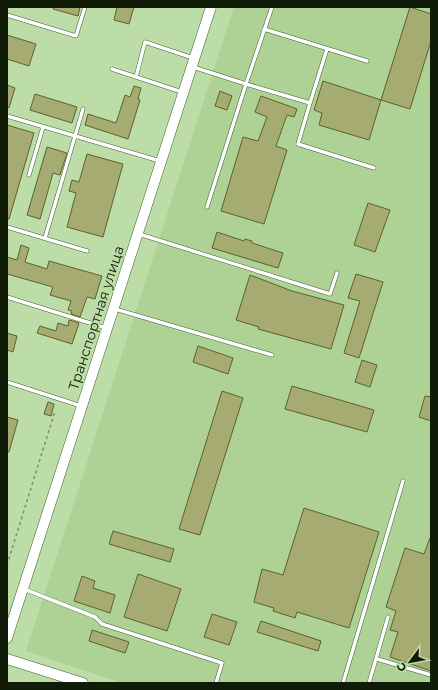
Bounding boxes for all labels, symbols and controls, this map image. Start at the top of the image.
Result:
street label: Транспортная улица [64,243,128,393]
north arrow [390,642,430,682]
text: С [393,660,410,674]

